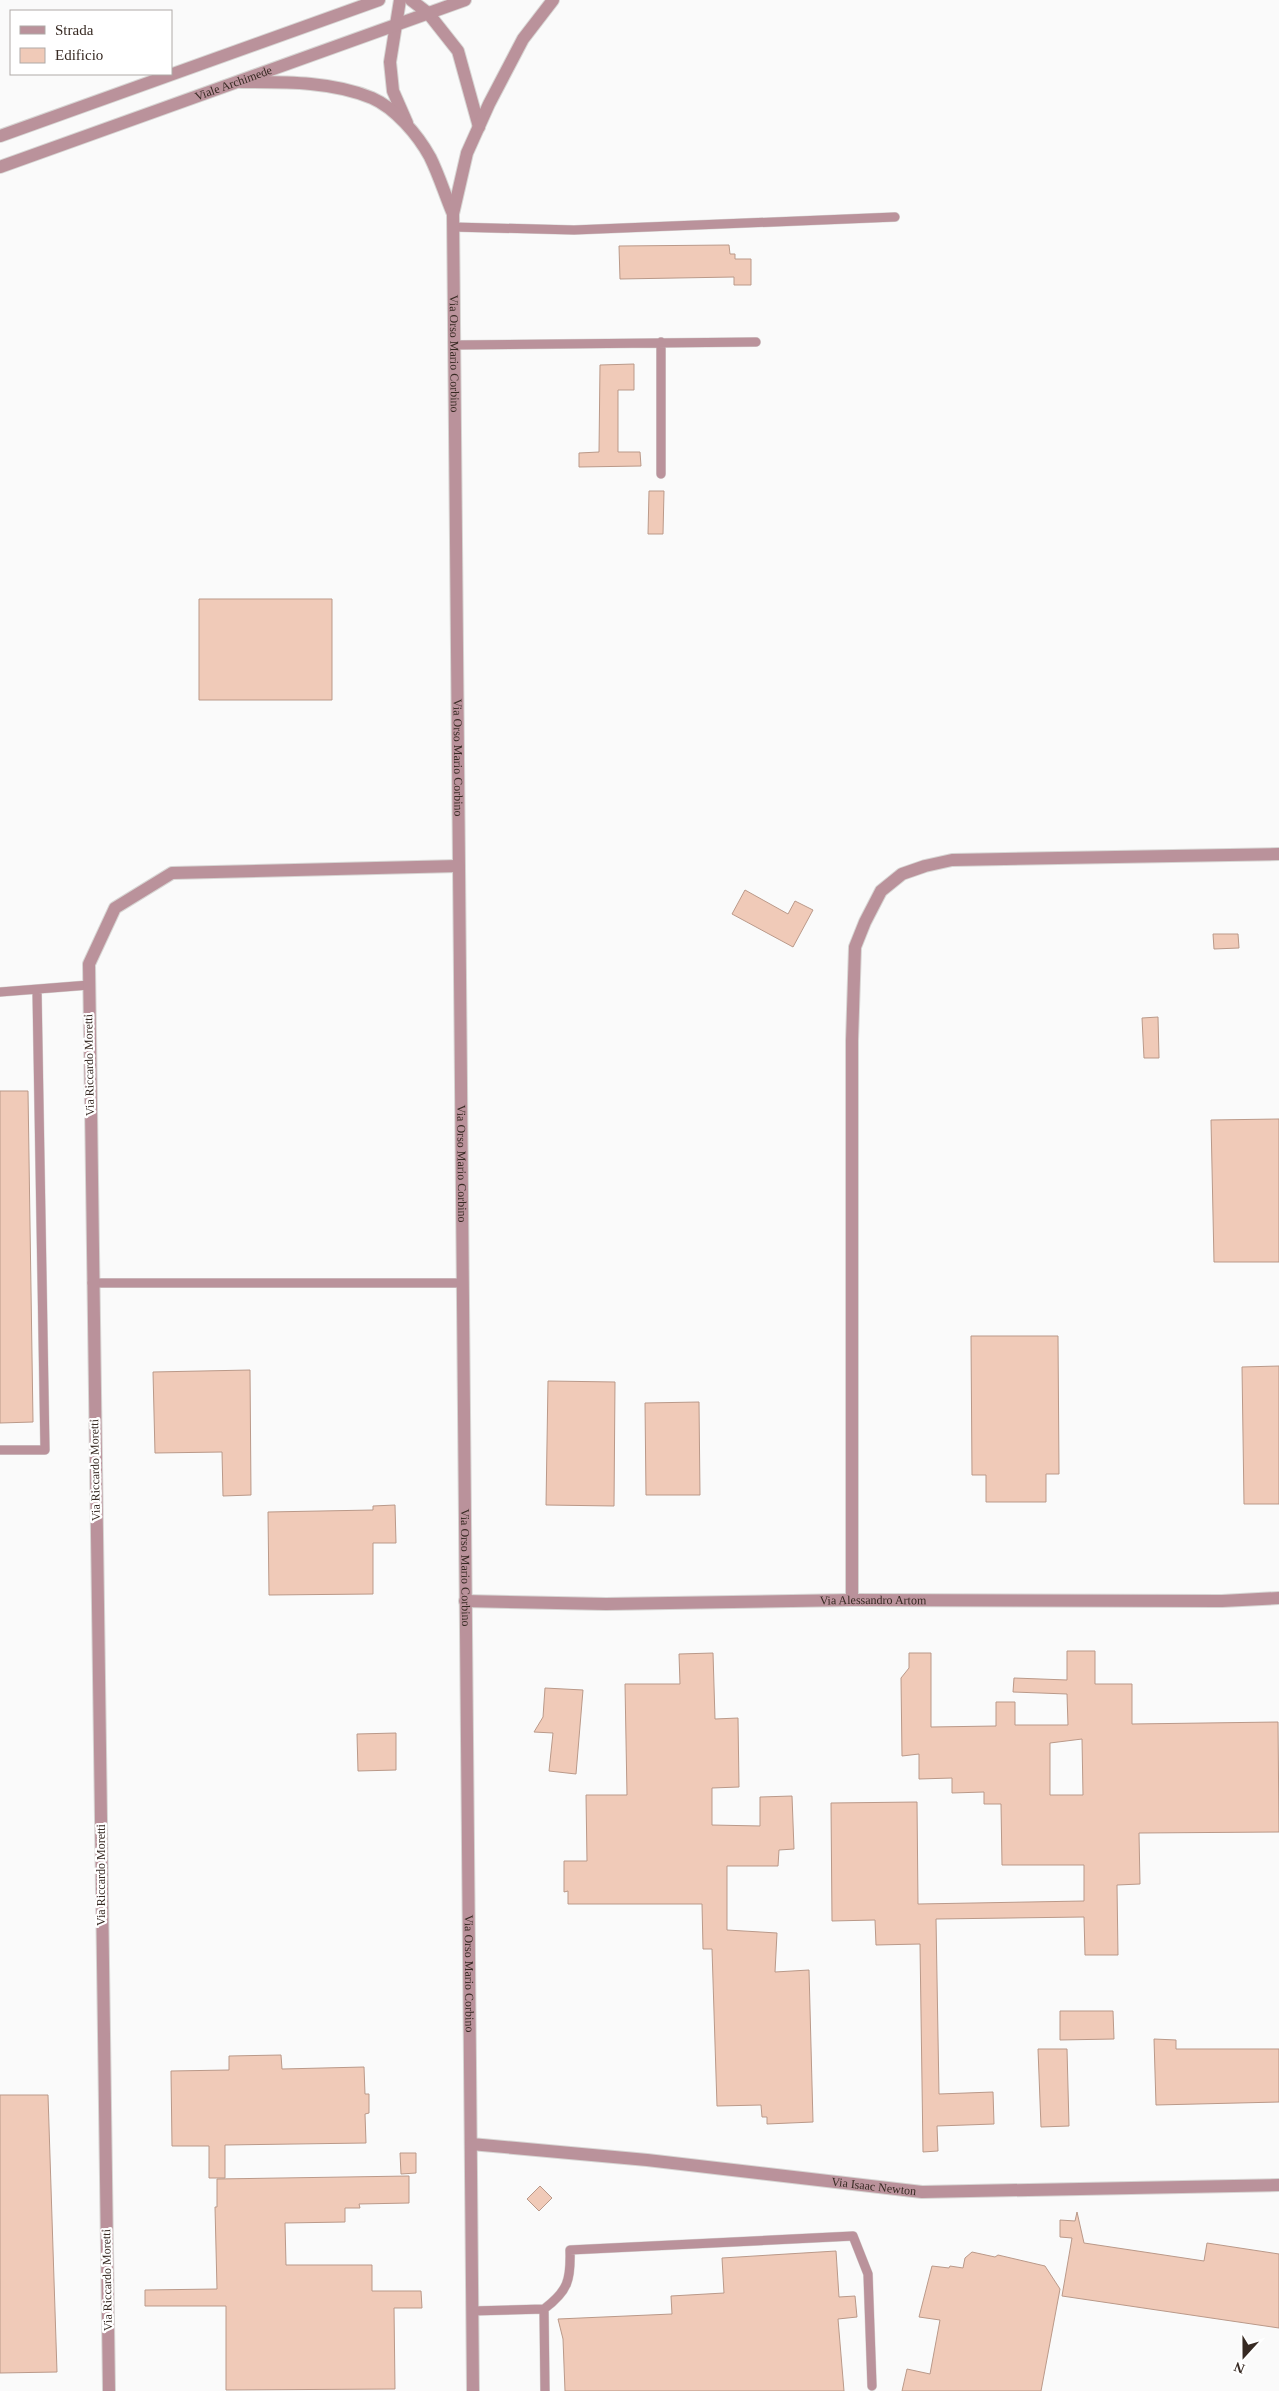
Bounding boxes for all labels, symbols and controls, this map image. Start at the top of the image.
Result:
legend [10,10,172,75]
text: Strada [55,22,94,38]
text: Edificio [55,47,103,63]
street label: Viale Archimede [193,63,274,103]
street label: Via Orso Mario Corbino [447,295,462,413]
street label: Via Orso Mario Corbino [450,699,466,817]
street label: Via Riccardo Moretti [81,1013,97,1116]
street label: Via Orso Mario Corbino [454,1105,469,1223]
street label: Via Riccardo Moretti [87,1418,103,1521]
street label: Via Orso Mario Corbino [458,1509,473,1627]
street label: Via Alessandro Artom [819,1593,927,1608]
street label: Via Riccardo Moretti [94,1823,108,1926]
street label: Via Orso Mario Corbino [462,1915,477,2032]
street label: Via Isaac Newton [831,2175,917,2198]
street label: Via Riccardo Moretti [99,2228,115,2331]
north arrow [1219,2331,1269,2381]
text: N [1232,2359,1247,2376]

